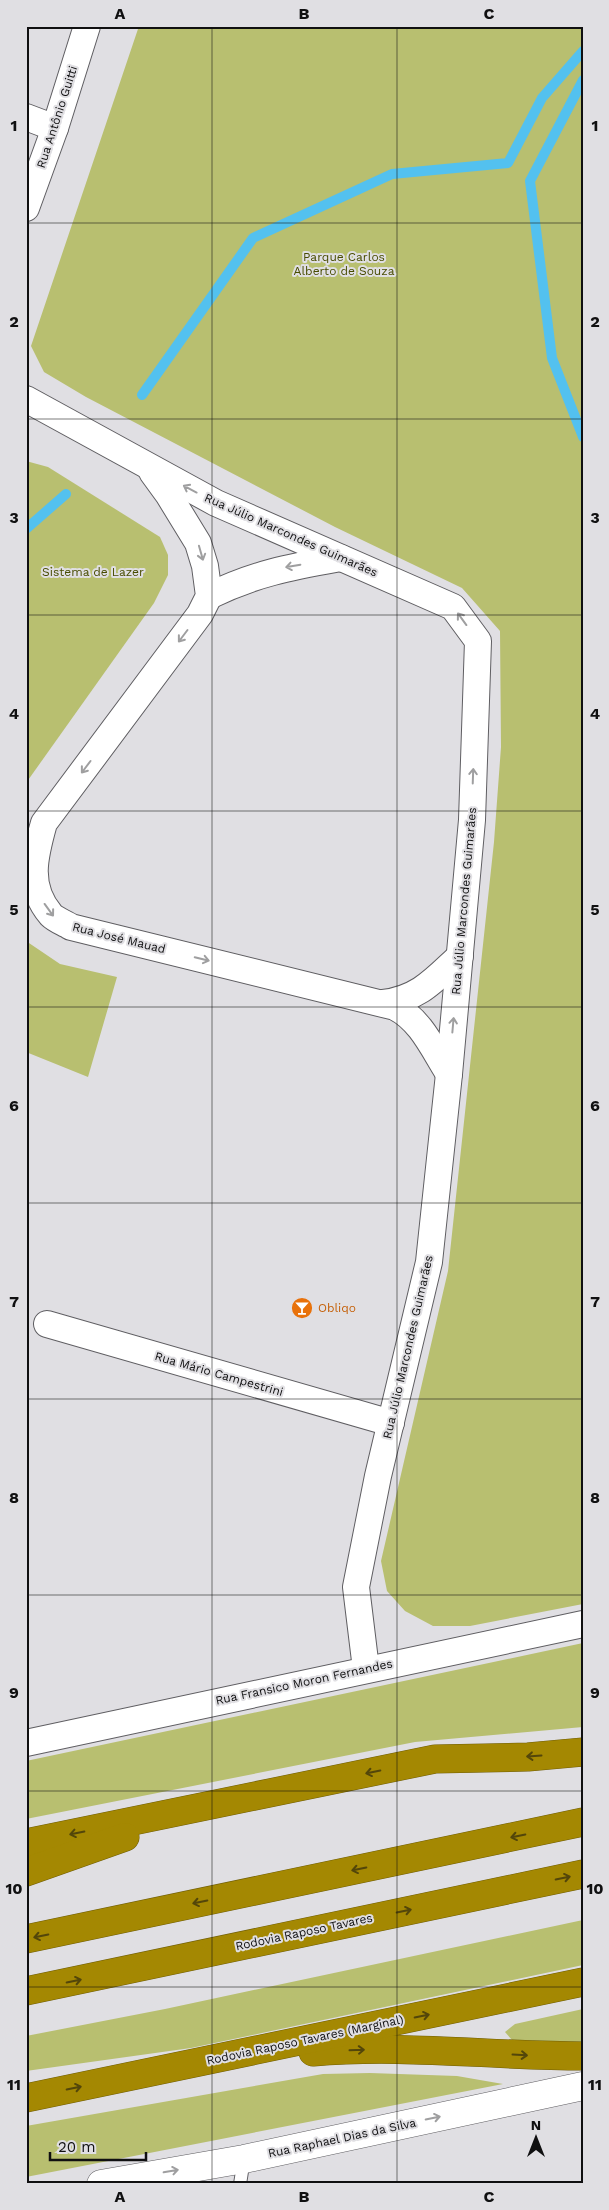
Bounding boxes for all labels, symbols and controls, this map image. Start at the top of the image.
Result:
text: A [115,4,126,23]
text: B [299,4,310,23]
text: C [484,4,495,23]
street label: Rua Antônio Guitti [34,64,80,170]
text: 1 [11,116,17,135]
text: 1 [592,116,598,135]
park label: Parque Carlos Alberto de Souza [294,250,395,278]
text: 2 [9,312,19,331]
text: 2 [590,312,600,331]
one-way arrow [183,484,198,494]
street label: Rua Júlio Marcondes Guimarães [202,490,380,580]
text: 3 [9,508,19,527]
text: 3 [590,508,600,527]
one-way arrow [197,544,206,560]
one-way arrow [286,562,302,572]
park label: Sistema de Lazer [42,565,144,579]
one-way arrow [457,612,467,626]
one-way arrow [178,629,188,643]
text: 4 [9,704,19,723]
text: 4 [590,704,600,723]
one-way arrow [81,760,91,774]
one-way arrow [469,768,478,784]
street label: Rua Júlio Marcondes Guimarães [449,807,479,995]
text: 5 [9,900,19,919]
text: 5 [590,900,600,919]
one-way arrow [44,903,54,917]
street label: Rua José Mauad [71,920,167,956]
one-way arrow [194,955,210,964]
one-way arrow [449,1017,458,1033]
text: 6 [9,1096,19,1115]
text: 6 [590,1096,600,1115]
street label: Rua Júlio Marcondes Guimarães [380,1254,436,1440]
text: 7 [9,1292,19,1311]
text: 7 [590,1292,600,1311]
bar icon: Obliqo [290,1296,314,1320]
place label: Obliqo [318,1301,356,1315]
street label: Rua Mário Campestrini [153,1349,285,1399]
text: 8 [9,1488,19,1507]
text: 8 [590,1488,600,1507]
street label: Rua Fransico Moron Fernandes [214,1656,394,1708]
text: 9 [9,1683,19,1702]
text: 9 [590,1683,600,1702]
one-way arrow [526,1752,542,1761]
one-way arrow [365,1768,381,1778]
one-way arrow [69,1828,85,1838]
one-way arrow [510,1832,526,1841]
one-way arrow [351,1865,367,1874]
one-way arrow [555,1873,571,1882]
text: 10 [5,1879,23,1898]
text: 10 [586,1879,604,1898]
one-way arrow [192,1898,208,1907]
one-way arrow [396,1906,412,1916]
street label: Rodovia Raposo Tavares [234,1911,374,1953]
one-way arrow [33,1931,49,1941]
one-way arrow [66,1976,82,1985]
one-way arrow [413,2011,429,2020]
street label: Rodovia Raposo Tavares (Marginal) [205,2012,405,2068]
one-way arrow [349,2046,365,2055]
one-way arrow [511,2051,527,2060]
text: 11 [7,2075,21,2094]
text: 11 [588,2075,602,2094]
one-way arrow [66,2083,82,2092]
north arrow [512,2112,562,2162]
one-way arrow [424,2113,440,2122]
street label: Rua Raphael Dias da Silva [267,2115,417,2161]
text: N [531,2117,541,2133]
scale bar [50,2130,146,2162]
text: 20 m [58,2138,96,2156]
one-way arrow [162,2166,178,2176]
text: A [115,2187,126,2206]
text: B [299,2187,310,2206]
text: C [484,2187,495,2206]

